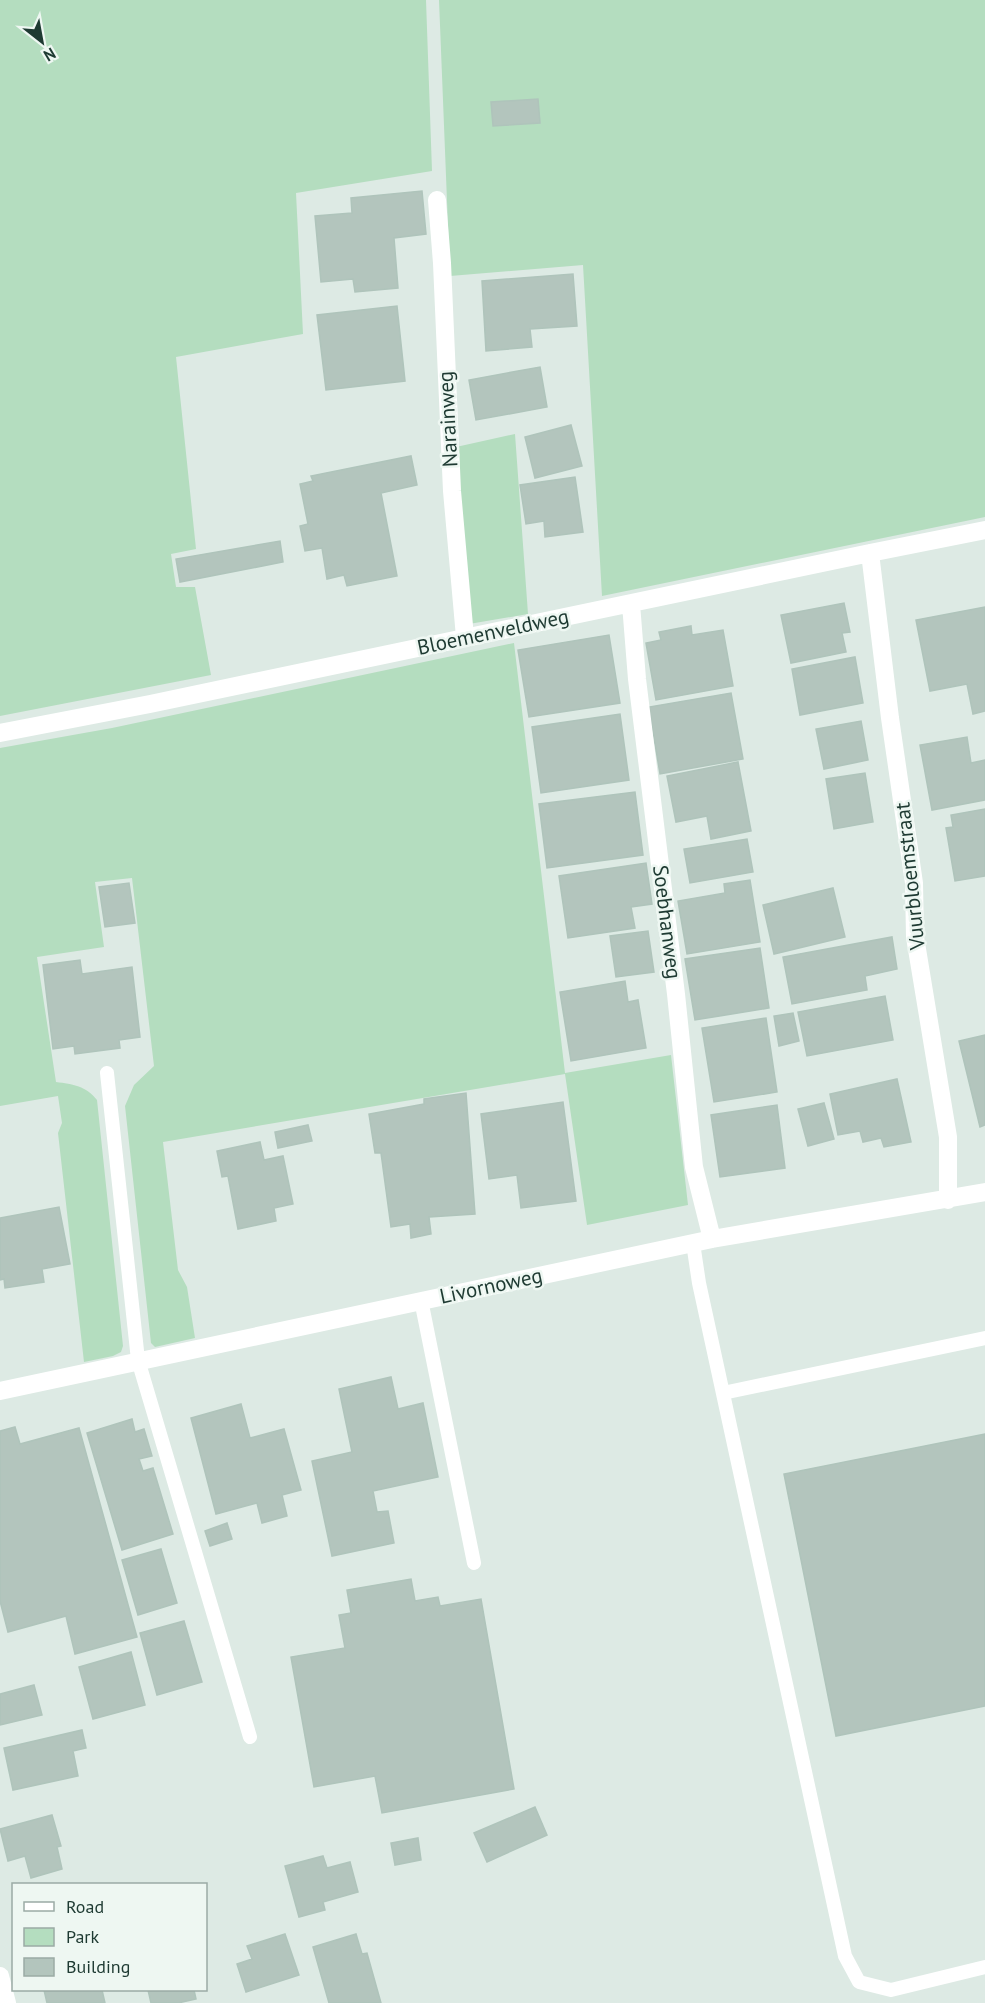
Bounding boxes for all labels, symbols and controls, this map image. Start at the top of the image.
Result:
north arrow [12,12,72,72]
text: N [40,44,59,66]
street label: Narainweg [432,370,463,468]
street label: Bloemenveldweg [415,602,571,661]
street label: Vuurbloemstraat [888,801,931,952]
street label: Soebhanweg [647,863,688,981]
street label: Livornoweg [437,1261,545,1310]
legend [12,1883,207,1991]
text: Road [66,1895,104,1918]
text: Park [66,1925,99,1948]
text: Building [66,1955,130,1978]

